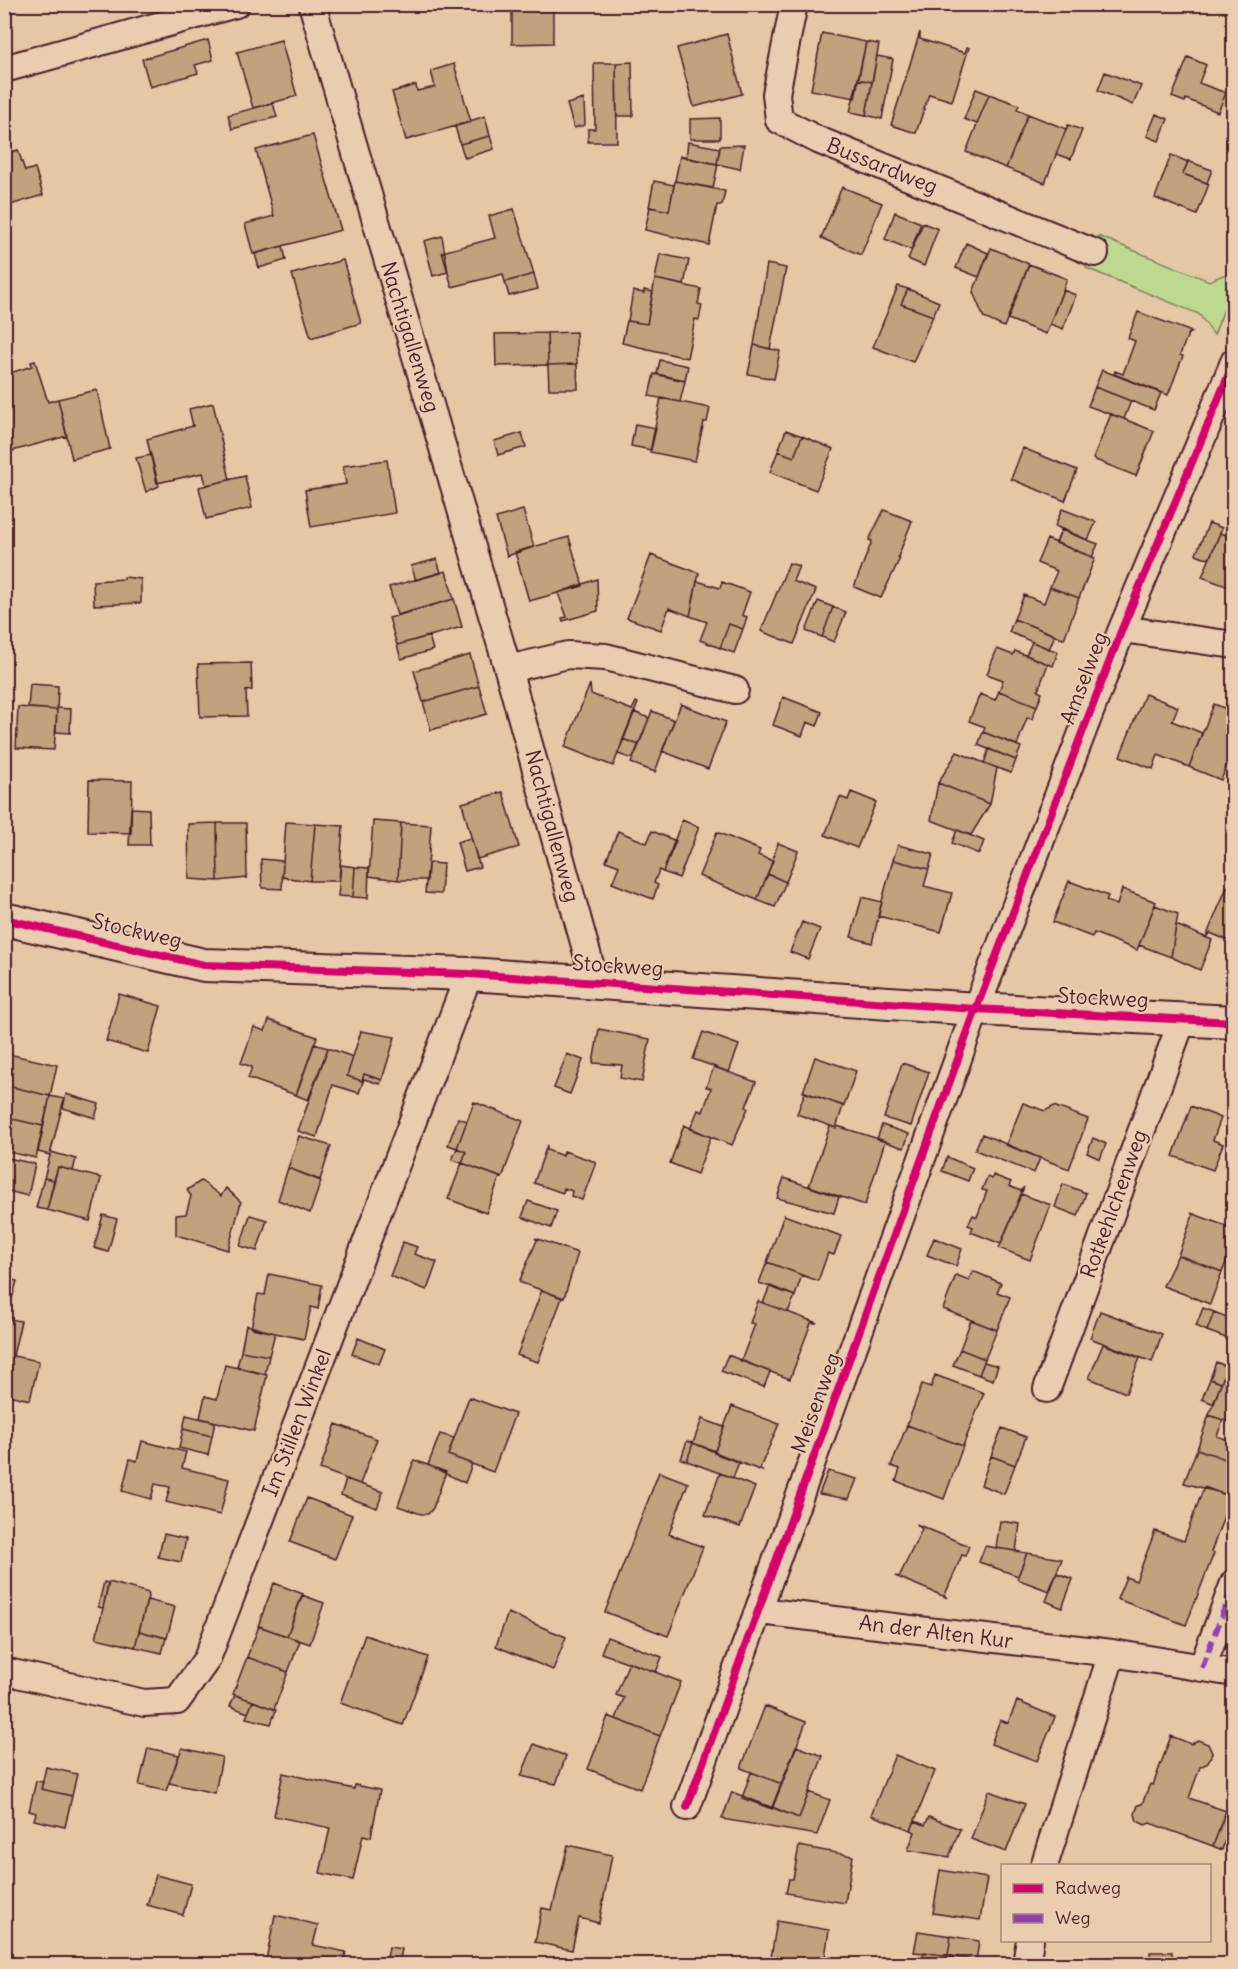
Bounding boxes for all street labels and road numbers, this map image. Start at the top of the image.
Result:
street label: Bussardweg [823,131,942,200]
street label: Nachtigallenweg [375,258,446,416]
street label: Amselweg [1054,628,1114,728]
street label: Nachtigallenweg [519,747,586,905]
street label: Stockweg [90,907,185,954]
street label: Stockweg [572,949,664,982]
street label: Stockweg [1057,982,1149,1013]
street label: Rotkehlchenweg [1074,1126,1153,1282]
street label: Im Stillen Winkel [256,1345,337,1500]
street label: Meisenweg [785,1349,846,1457]
street label: An der Alten Kur [858,1609,1015,1654]

